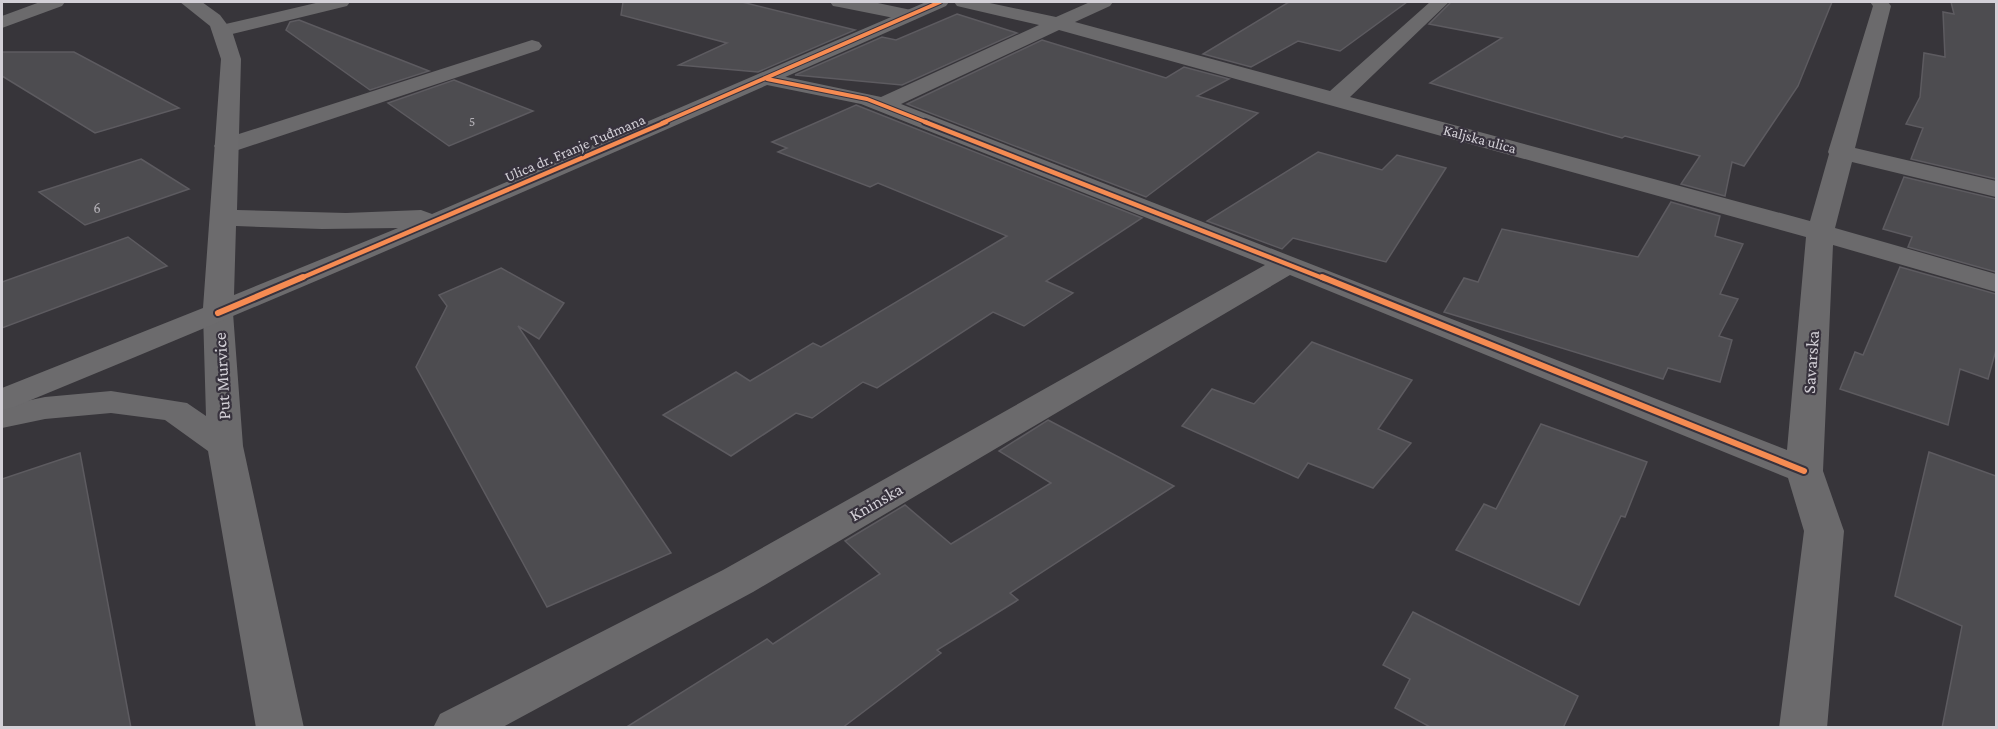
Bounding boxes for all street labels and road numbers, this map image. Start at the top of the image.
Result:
street label: Ulica dr. Franje Tuđmana [502,111,648,186]
street label: Kaljska ulica [1442,122,1518,157]
street label: Savarska [1799,330,1823,394]
street label: Put Murvice [210,332,234,420]
street label: Kninska [846,479,906,525]

